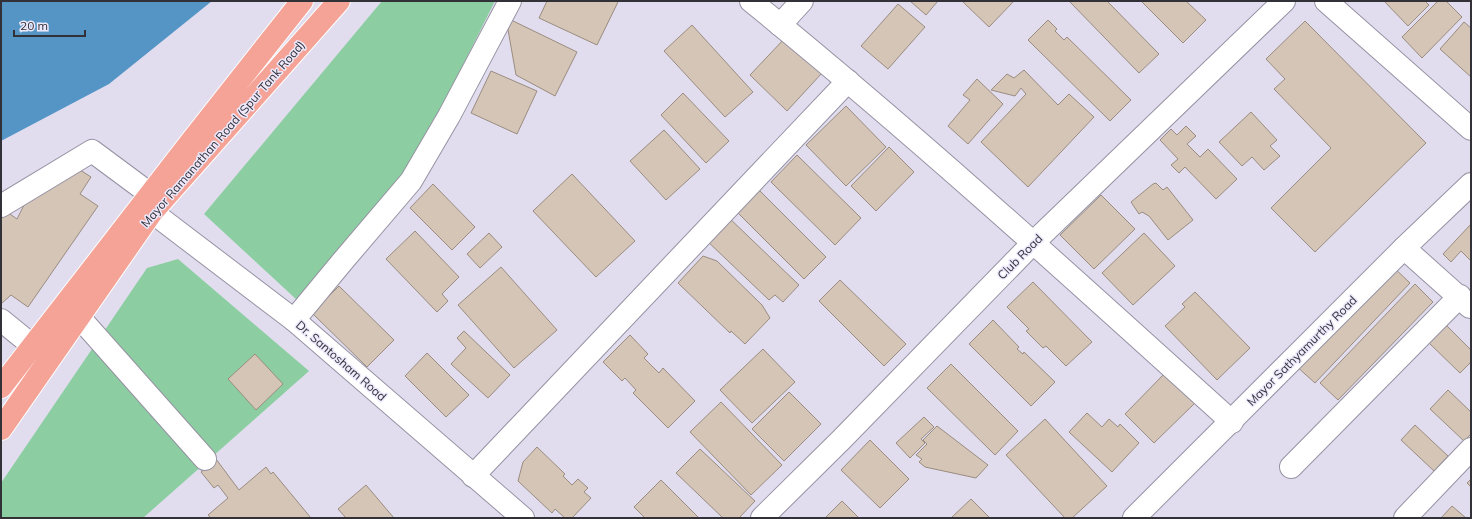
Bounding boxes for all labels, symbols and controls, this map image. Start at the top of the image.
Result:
scale bar [14,12,85,38]
text: 20 m [20,18,48,33]
street label: Mayor Ramanathan Road (Spur Tank Road) [137,37,308,230]
street label: Club Road [994,231,1045,282]
street label: Mayor Sathyamurthy Road [1243,292,1360,409]
street label: Dr. Santosham Road [293,317,390,404]

